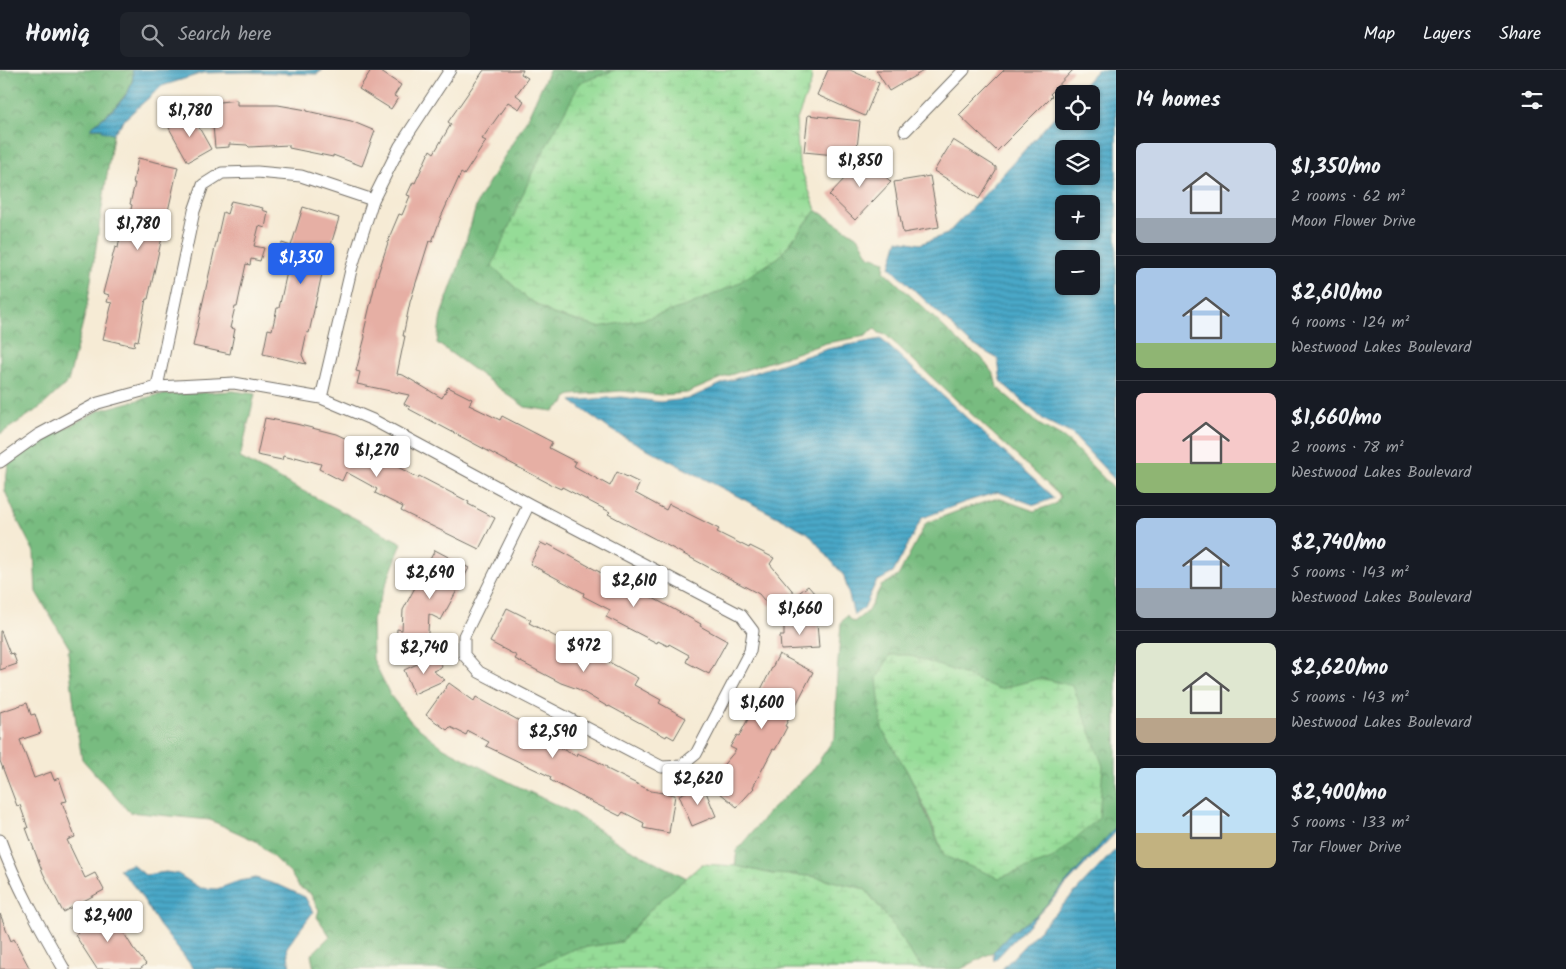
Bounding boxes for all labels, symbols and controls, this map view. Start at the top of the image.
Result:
search box [120,12,470,57]
text: Homiq [25,15,90,54]
text: Search here [178,20,272,50]
text: Map [1364,20,1395,49]
text: Layers [1423,20,1471,49]
text: Share [1499,20,1541,49]
icon: search [138,21,166,49]
text: 14 homes [1136,84,1221,117]
map controls [1055,85,1100,295]
button: locate [1055,85,1100,130]
icon: filters [1518,86,1546,114]
pin: $1,780 [149,96,231,138]
text: $1,780 [168,99,212,124]
button: layers [1055,140,1100,185]
pin: $1,850 [819,146,901,188]
text: $1,850 [838,149,882,174]
text: $1,350/mo [1291,151,1381,184]
icon: home [1176,163,1236,223]
text: 2 rooms · 62 m² [1291,184,1405,209]
button: + [1055,195,1100,240]
pin: $1,780 [97,208,179,251]
text: Moon Flower Drive [1291,209,1416,234]
text: $1,780 [116,212,160,237]
pin: $1,350 [260,242,342,285]
text: $1,350 [279,246,323,271]
button: − [1055,250,1100,295]
text: $2,610/mo [1291,277,1382,310]
icon: home [1176,288,1236,348]
text: 4 rooms · 124 m² [1291,310,1409,335]
text: Westwood Lakes Boulevard [1291,335,1471,360]
text: $1,660/mo [1291,402,1382,435]
icon: home [1176,413,1236,473]
text: 2 rooms · 78 m² [1291,435,1404,460]
pin: $1,270 [336,436,418,478]
text: $1,270 [355,439,399,464]
text: Westwood Lakes Boulevard [1291,460,1471,485]
text: $2,740/mo [1291,527,1386,560]
icon: home [1176,538,1236,598]
pin: $2,690 [389,558,471,600]
text: 5 rooms · 143 m² [1291,560,1409,585]
text: $2,690 [406,561,454,586]
pin: $2,610 [593,566,675,608]
text: $2,610 [612,569,656,594]
text: Westwood Lakes Boulevard [1291,585,1471,610]
pin: $1,660 [759,594,841,636]
text: $1,660 [778,597,822,622]
pin: $972 [554,630,614,673]
pin: $2,740 [383,632,465,675]
text: $972 [567,634,601,659]
text: $2,740 [400,636,448,661]
text: $2,620/mo [1291,652,1388,685]
icon: home [1176,663,1236,723]
text: 5 rooms · 143 m² [1291,685,1409,710]
pin: $1,600 [721,688,803,730]
text: $1,600 [740,691,784,716]
text: Westwood Lakes Boulevard [1291,710,1471,735]
pin: $2,590 [512,716,594,759]
text: $2,590 [529,720,577,745]
pin: $2,620 [657,764,739,806]
text: $2,620 [673,767,723,792]
text: $2,400/mo [1291,777,1387,810]
icon: home [1176,788,1236,848]
text: 5 rooms · 133 m² [1291,810,1409,835]
text: Tar Flower Drive [1291,835,1401,860]
pin: $2,400 [67,900,149,943]
text: $2,400 [84,904,132,929]

